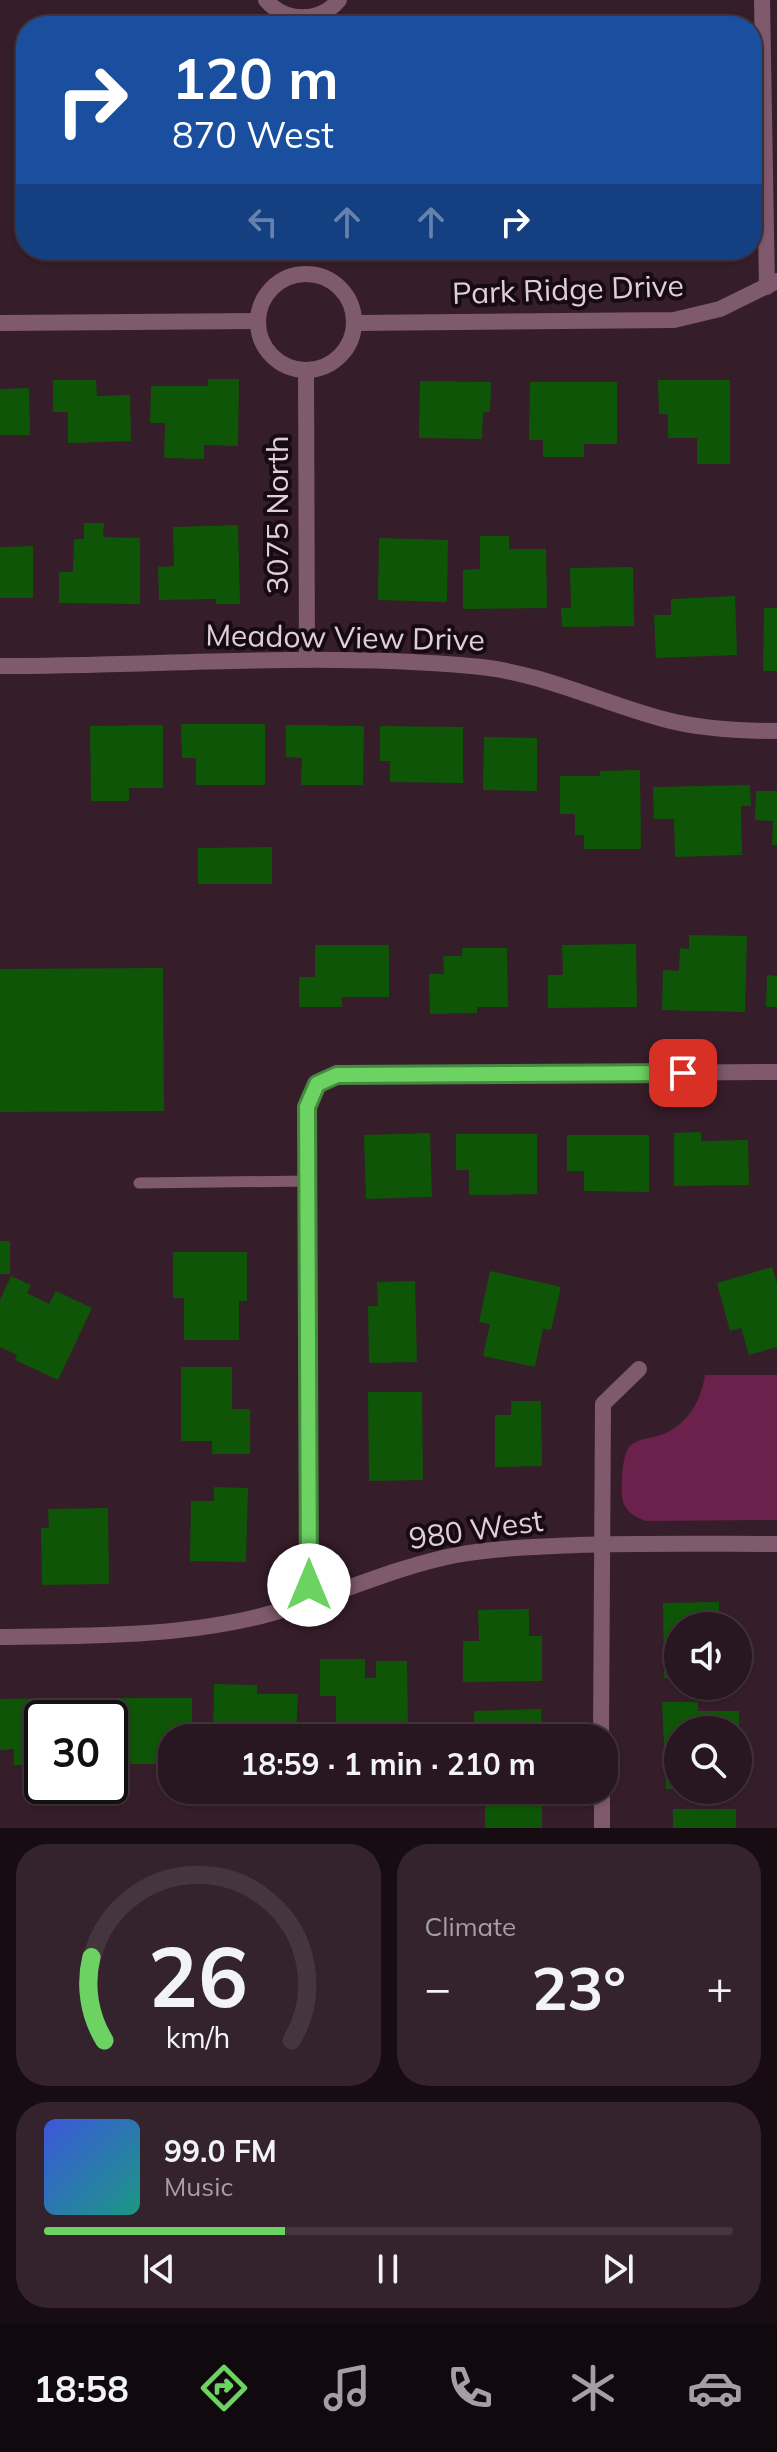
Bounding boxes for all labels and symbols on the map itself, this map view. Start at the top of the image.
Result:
street label: Park Ridge Drive [452,266,684,312]
street label: 3075 North [258,435,296,595]
street label: Meadow View Drive [205,616,485,658]
pin [649,1039,717,1107]
street label: 980 West [406,1501,545,1557]
position arrow [267,1543,351,1627]
speed limit sign: 30 [24,1700,128,1804]

